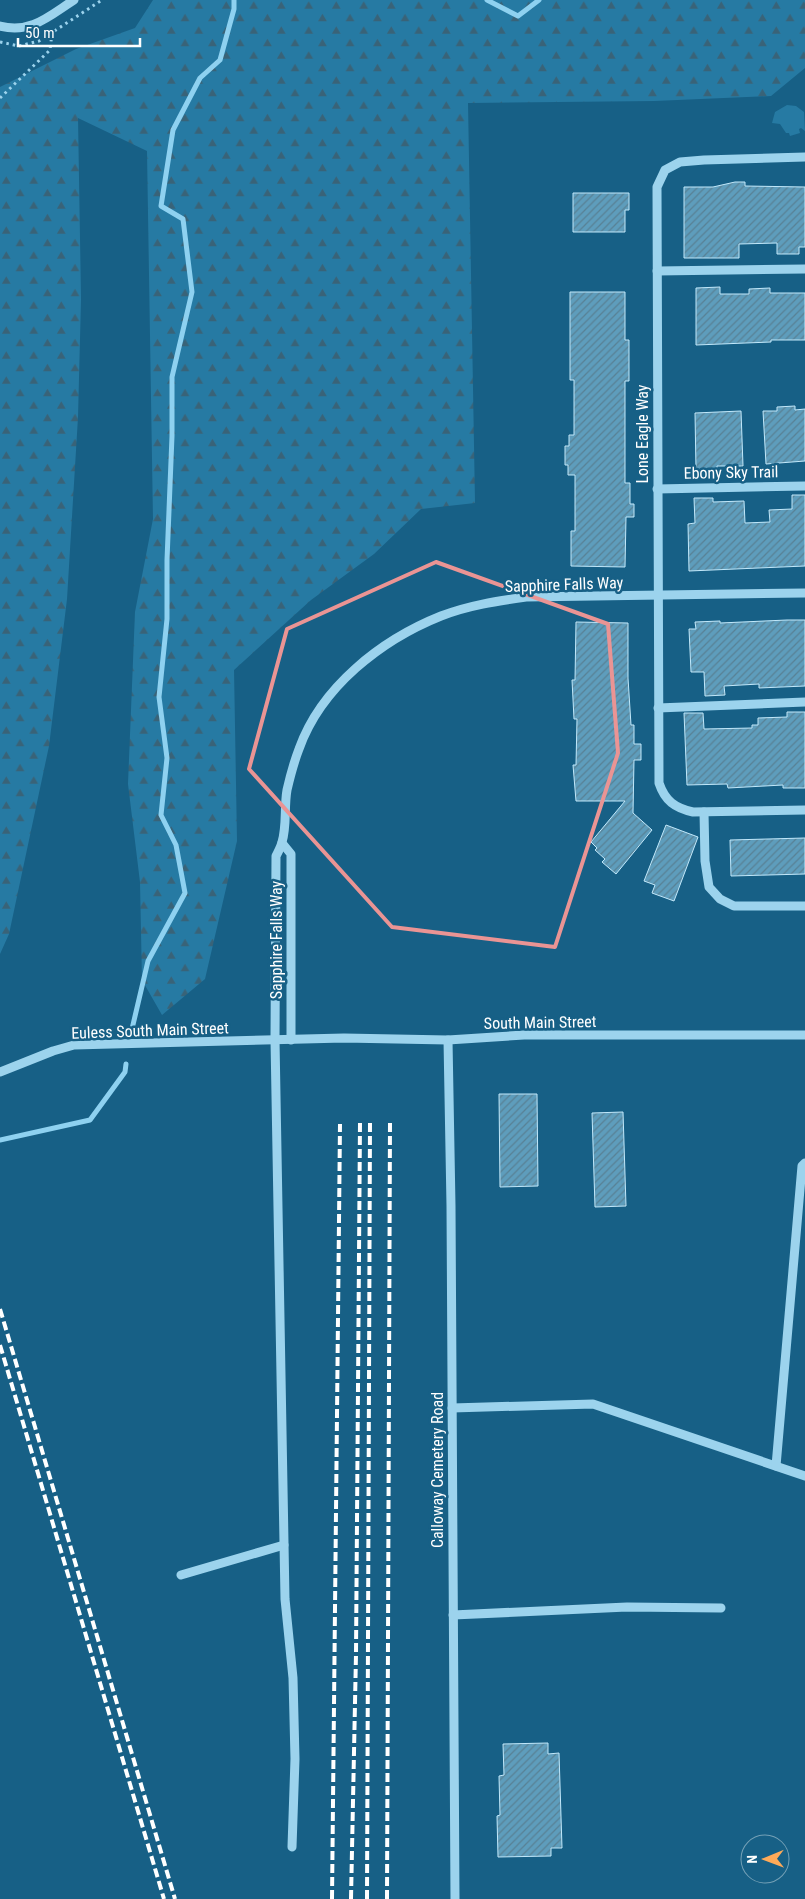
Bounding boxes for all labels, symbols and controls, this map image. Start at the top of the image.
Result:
scale bar [18,15,140,47]
text: 50 m [25,24,55,42]
street label: Lone Eagle Way [633,384,652,484]
street label: Ebony Sky Trail [683,462,779,483]
street label: Sapphire Falls Way [504,573,624,596]
street label: Sapphire Falls Way [267,880,286,999]
street label: South Main Street [484,1012,597,1033]
street label: Euless South Main Street [71,1018,229,1043]
street label: Calloway Cemetery Road [428,1392,447,1548]
north arrow [740,1834,790,1884]
text: N [744,1855,760,1864]

